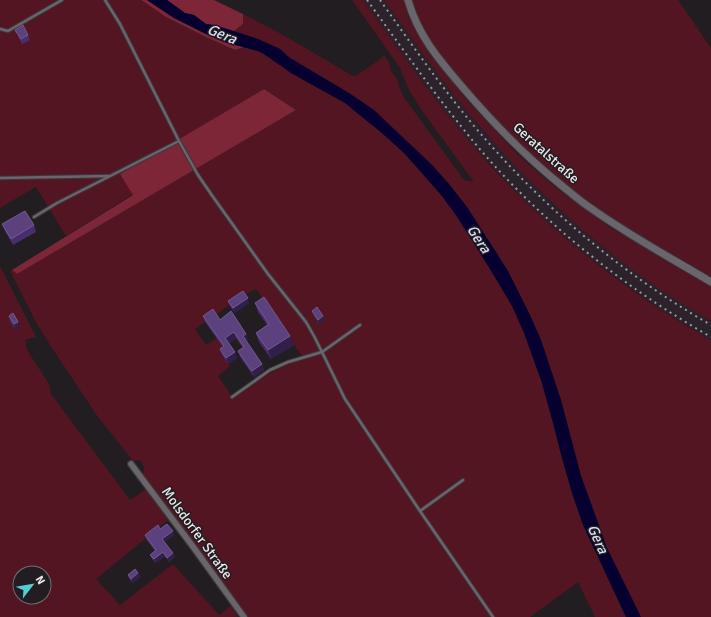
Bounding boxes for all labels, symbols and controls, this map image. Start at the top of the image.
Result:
water label: Gera [205,20,240,48]
street label: Geratalstraße [509,119,583,187]
water label: Gera [463,221,495,257]
street label: Molsdorfer Straße [158,484,236,582]
water label: Gera [584,522,613,557]
north arrow [12,565,52,605]
text: N [33,573,48,587]

